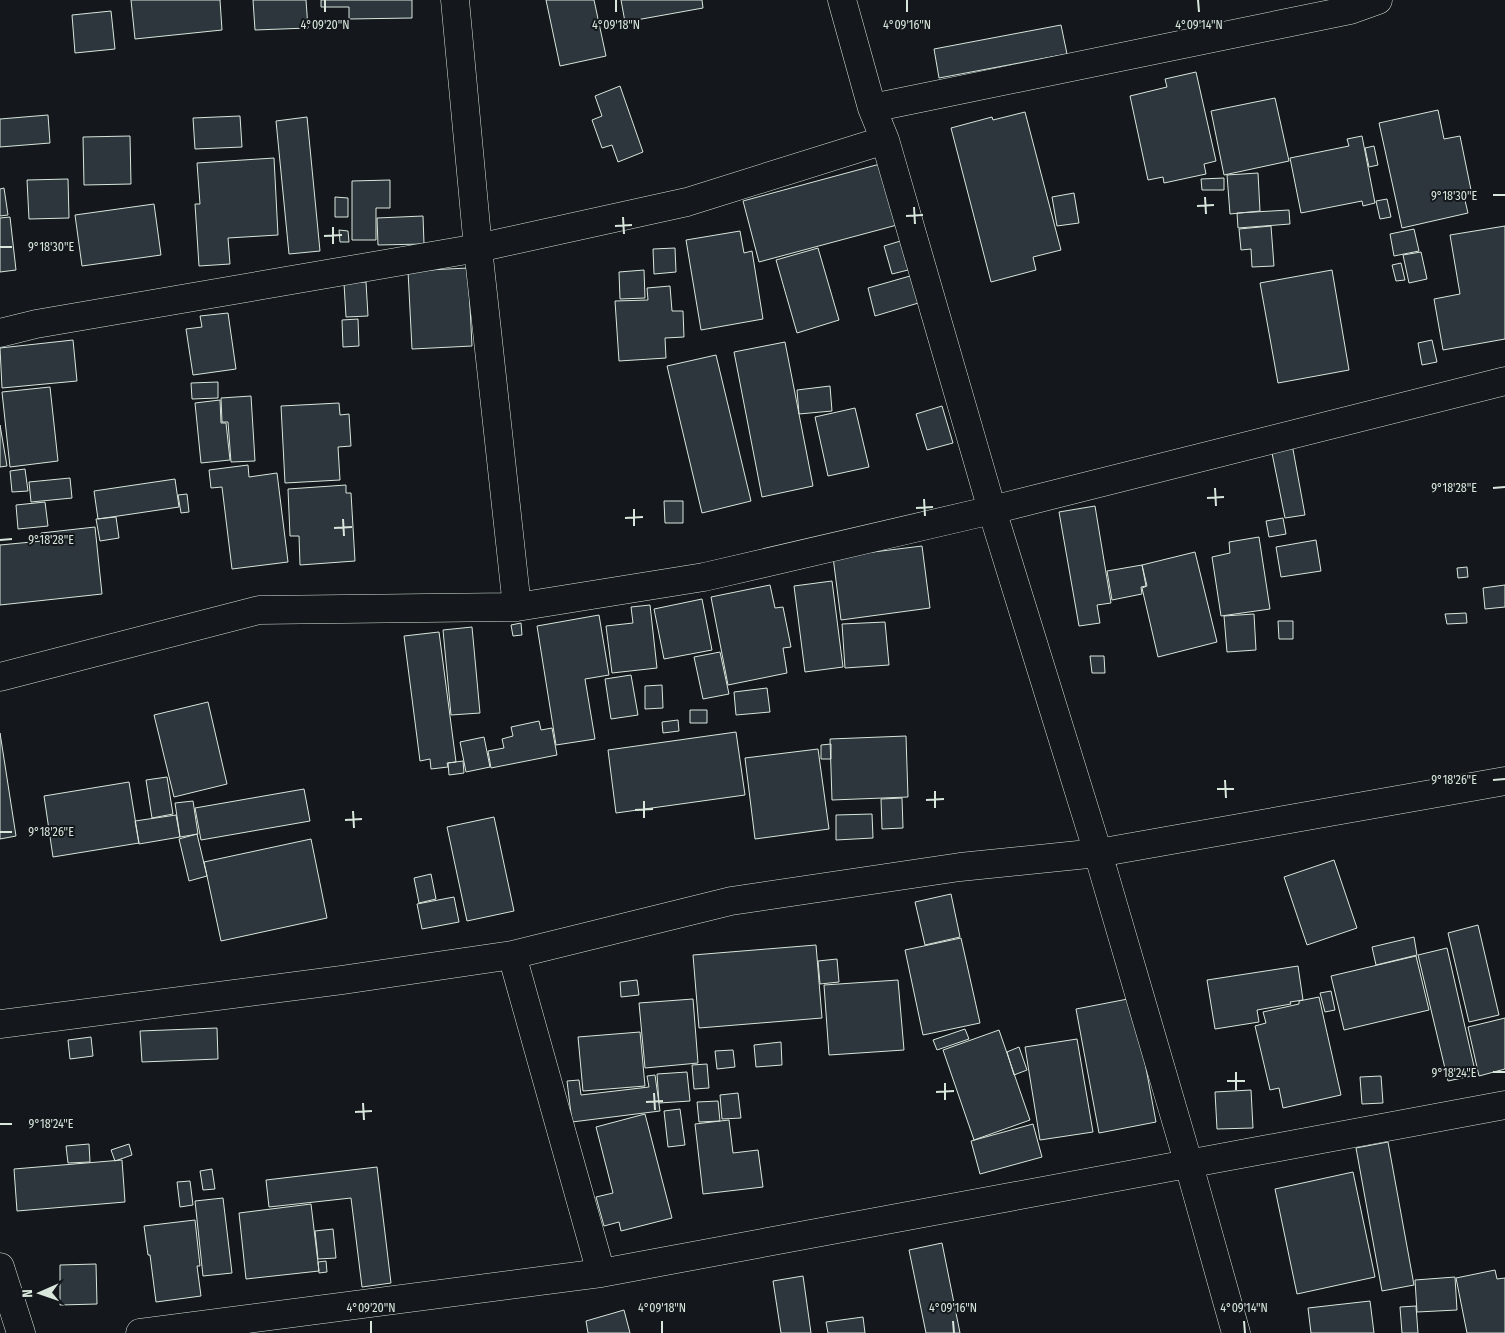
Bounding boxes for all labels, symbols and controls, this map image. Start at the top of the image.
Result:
text: 4°09'20"N [300,18,350,32]
text: 4°09'18"N [592,18,640,32]
text: 4°09'16"N [883,18,931,32]
text: 4°09'14"N [1175,18,1223,32]
text: 9°18'30"E [1431,189,1477,203]
text: 9°18'30"E [28,240,74,254]
text: 9°18'28"E [1431,481,1477,495]
text: 9°18'28"E [28,533,74,547]
text: 9°18'26"E [1431,773,1477,787]
text: 9°18'26"E [28,825,74,839]
text: 9°18'24"E [1432,1066,1477,1080]
text: 9°18'24"E [29,1117,74,1131]
north arrow [15,1268,65,1318]
text: N [19,1289,36,1298]
text: 4°09'20"N [346,1301,396,1315]
text: 4°09'18"N [638,1301,686,1315]
text: 4°09'16"N [929,1301,977,1315]
text: 4°09'14"N [1220,1301,1268,1315]

